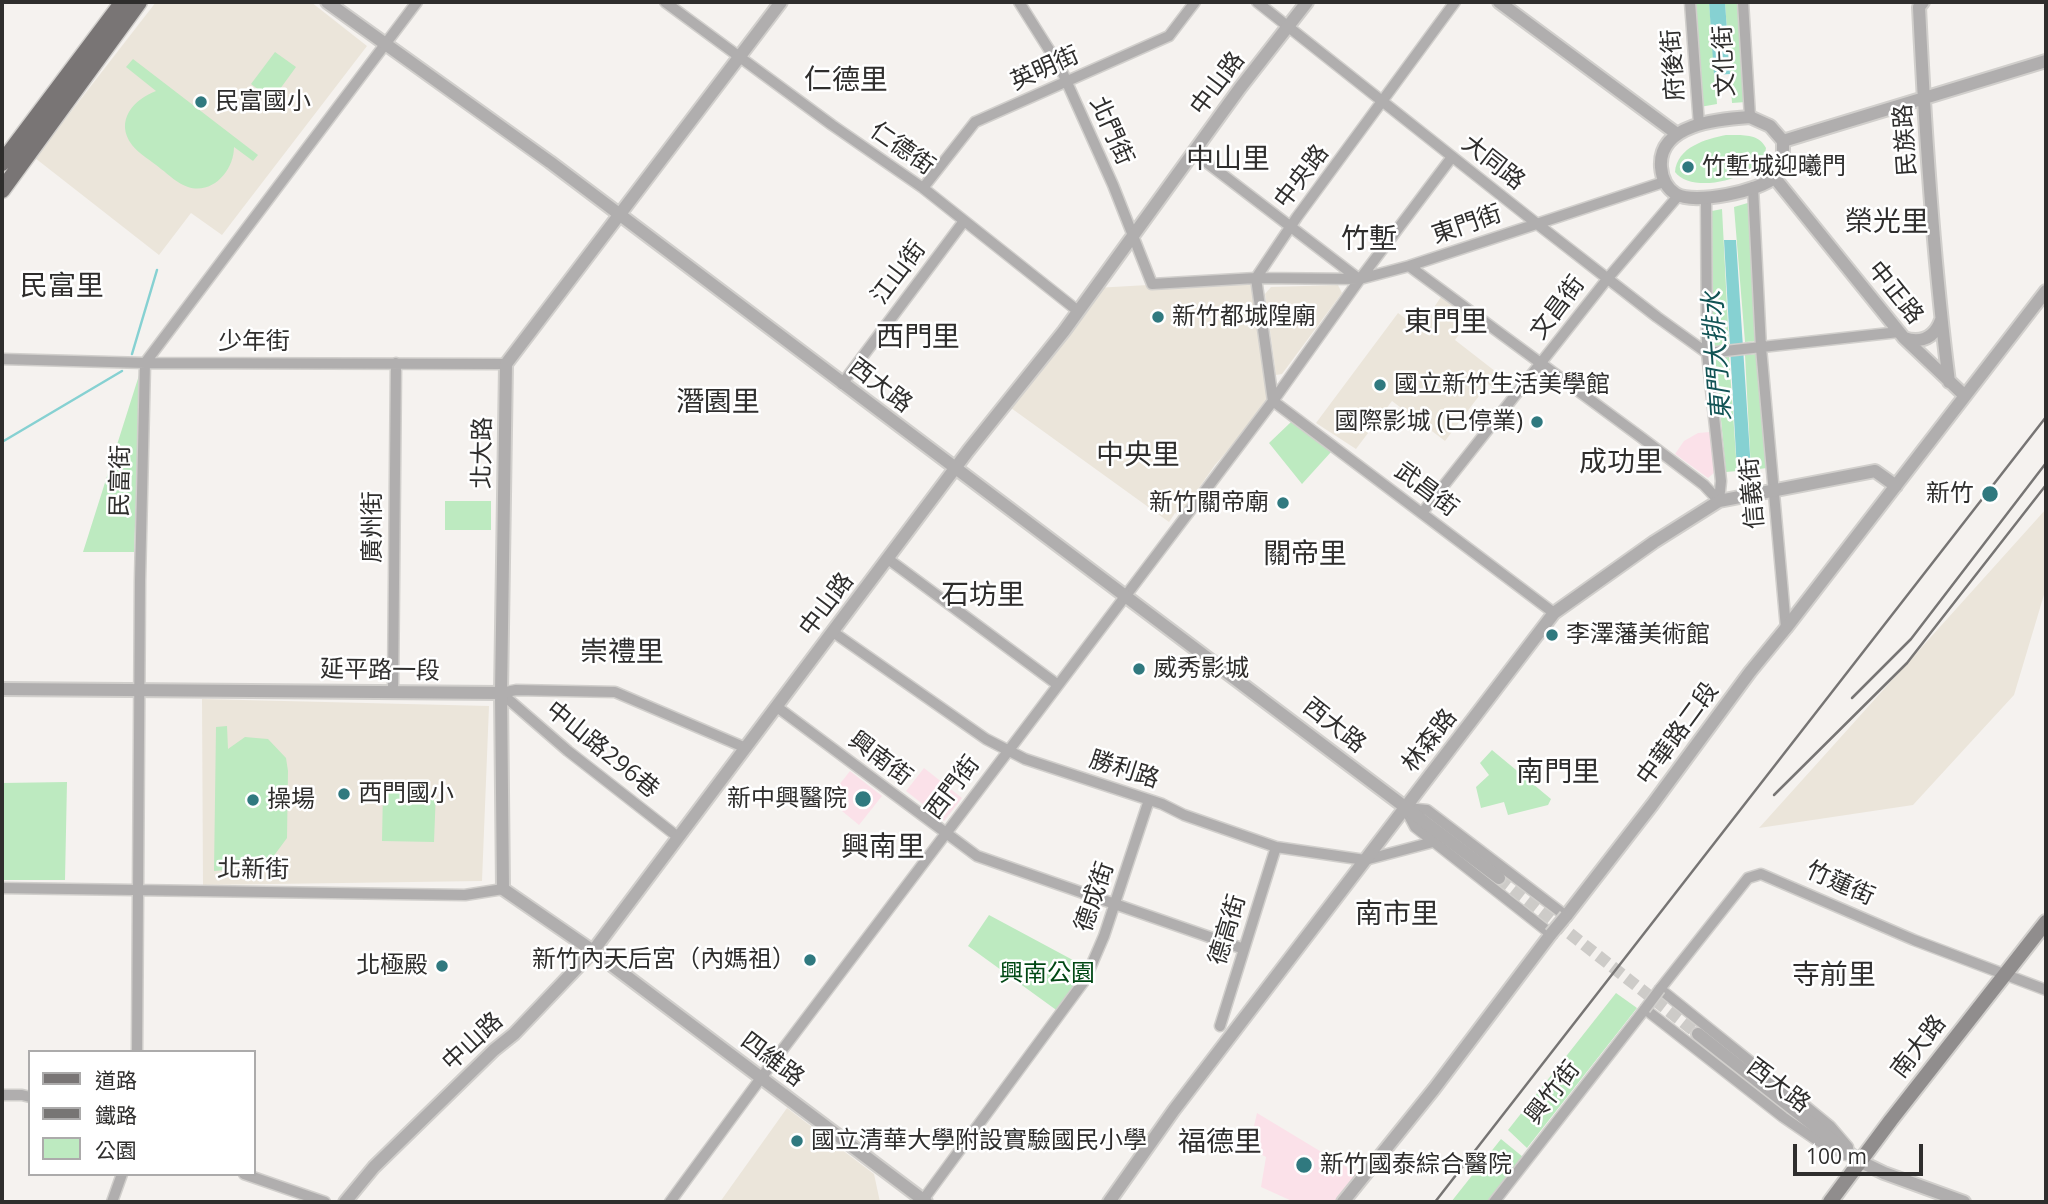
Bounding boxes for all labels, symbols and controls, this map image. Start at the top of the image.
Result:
street label: 文化街 [1709,24,1741,98]
street label: 府後街 [1657,28,1691,102]
street label: 英明街 [1006,41,1084,97]
street label: 中山路 [1185,47,1251,121]
district label: 仁德里 [804,64,888,98]
place label: 民富國小 [215,88,311,116]
street label: 北門街 [1083,92,1139,170]
marker: 民富國小 [193,94,209,110]
street label: 民族路 [1889,103,1923,177]
street label: 仁德街 [864,117,940,181]
street label: 大同路 [1456,129,1530,197]
street label: 中央路 [1269,140,1335,214]
district label: 中山里 [1186,143,1270,177]
place label: 竹塹城迎曦門 [1702,153,1846,181]
marker: 竹塹城迎曦門 [1680,159,1696,175]
street label: 東門街 [1428,200,1506,250]
district label: 榮光里 [1845,206,1929,240]
district label: 竹塹 [1341,223,1397,257]
street label: 江山街 [866,236,932,310]
street label: 中正路 [1861,256,1929,330]
district label: 民富里 [20,270,104,304]
street label: 文昌街 [1525,271,1591,345]
water label: 東門大排水 [1698,290,1738,422]
place label: 新竹都城隍廟 [1172,303,1316,331]
district label: 東門里 [1404,306,1488,340]
marker: 新竹都城隍廟 [1150,309,1166,325]
district label: 西門里 [876,321,960,355]
street label: 少年街 [218,328,290,356]
street label: 西大路 [843,353,917,419]
place label: 國立新竹生活美學館 [1394,371,1610,399]
marker: 國立新竹生活美學館 [1372,377,1388,393]
district label: 潛園里 [676,386,760,420]
place label: 國際影城 (已停業) [1335,408,1523,436]
marker: 國際影城 (已停業) [1529,414,1545,430]
street label: 北大路 [468,417,498,489]
district label: 中央里 [1096,439,1180,473]
street label: 民富街 [106,445,136,517]
district label: 成功里 [1579,446,1663,480]
street label: 信義街 [1736,456,1770,530]
street label: 武昌街 [1389,457,1463,523]
place label: 新竹 [1926,480,1974,508]
marker: 新竹 [1980,484,2000,504]
place label: 新竹關帝廟 [1149,489,1269,517]
street label: 廣州街 [359,491,387,563]
marker: 新竹關帝廟 [1275,495,1291,511]
district label: 關帝里 [1263,538,1347,572]
street label: 中山路 [794,568,860,642]
district label: 石坊里 [941,579,1025,613]
place label: 李澤藩美術館 [1566,621,1710,649]
marker: 李澤藩美術館 [1544,627,1560,643]
district label: 崇禮里 [580,636,664,670]
place label: 威秀影城 [1153,655,1249,683]
street label: 延平路一段 [320,656,440,686]
marker: 威秀影城 [1131,661,1147,677]
street label: 中華路二段 [1631,677,1725,791]
street label: 西大路 [1297,692,1371,760]
street label: 中山路296巷 [540,696,664,804]
street label: 林森路 [1396,704,1464,778]
street label: 興南街 [843,726,917,792]
street label: 勝利路 [1085,745,1163,795]
street label: 西門街 [920,751,986,825]
district label: 南門里 [1516,756,1600,790]
place label: 西門國小 [358,780,454,808]
place label: 新中興醫院 [727,785,847,813]
place label: 操場 [267,786,315,814]
marker: 西門國小 [336,786,352,802]
marker: 新中興醫院 [853,789,873,809]
marker: 操場 [245,792,261,808]
district label: 興南里 [841,831,925,865]
street label: 北新街 [217,855,289,885]
street label: 竹蓮街 [1801,856,1879,912]
street label: 德成街 [1070,858,1120,936]
street label: 德高街 [1204,891,1252,969]
district label: 南市里 [1355,898,1439,932]
place label: 新竹內天后宮（內媽祖） [532,946,796,974]
place label: 北極殿 [356,952,428,980]
marker: 新竹內天后宮（內媽祖） [802,952,818,968]
marker: 北極殿 [434,958,450,974]
district label: 寺前里 [1792,959,1876,993]
park label: 興南公園 [999,960,1095,988]
street label: 中山路 [437,1007,509,1077]
street label: 南大路 [1885,1010,1953,1084]
street label: 四維路 [735,1027,809,1093]
legend [28,1050,256,1176]
street label: 西大路 [1741,1053,1815,1119]
street label: 興竹街 [1519,1056,1587,1130]
text: 道路 [95,1066,137,1094]
text: 鐵路 [95,1101,137,1129]
district label: 福德里 [1178,1126,1262,1160]
place label: 國立清華大學附設實驗國民小學 [811,1127,1147,1155]
scale bar [1796,1130,1926,1174]
marker: 國立清華大學附設實驗國民小學 [789,1133,805,1149]
text: 公園 [95,1136,137,1164]
text: 100 m [1806,1142,1867,1170]
place label: 新竹國泰綜合醫院 [1320,1151,1512,1179]
marker: 新竹國泰綜合醫院 [1294,1155,1314,1175]

